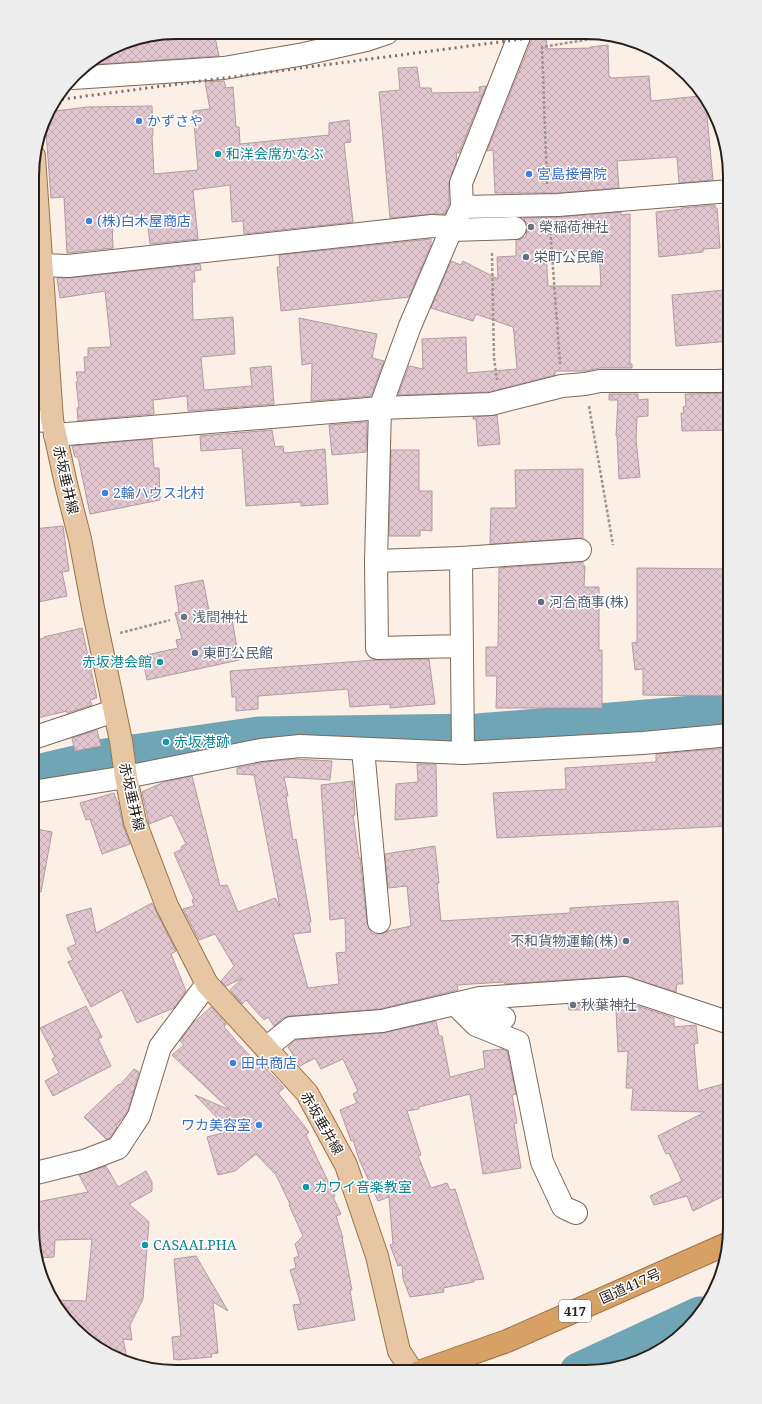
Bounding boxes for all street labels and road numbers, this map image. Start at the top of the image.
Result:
street label: 赤坂垂井線 [49,444,84,516]
street label: 赤坂垂井線 [115,761,150,833]
street label: 赤坂垂井線 [297,1088,348,1158]
street label: 国道417号 [596,1264,664,1308]
road number: 417 [559,1300,591,1322]

